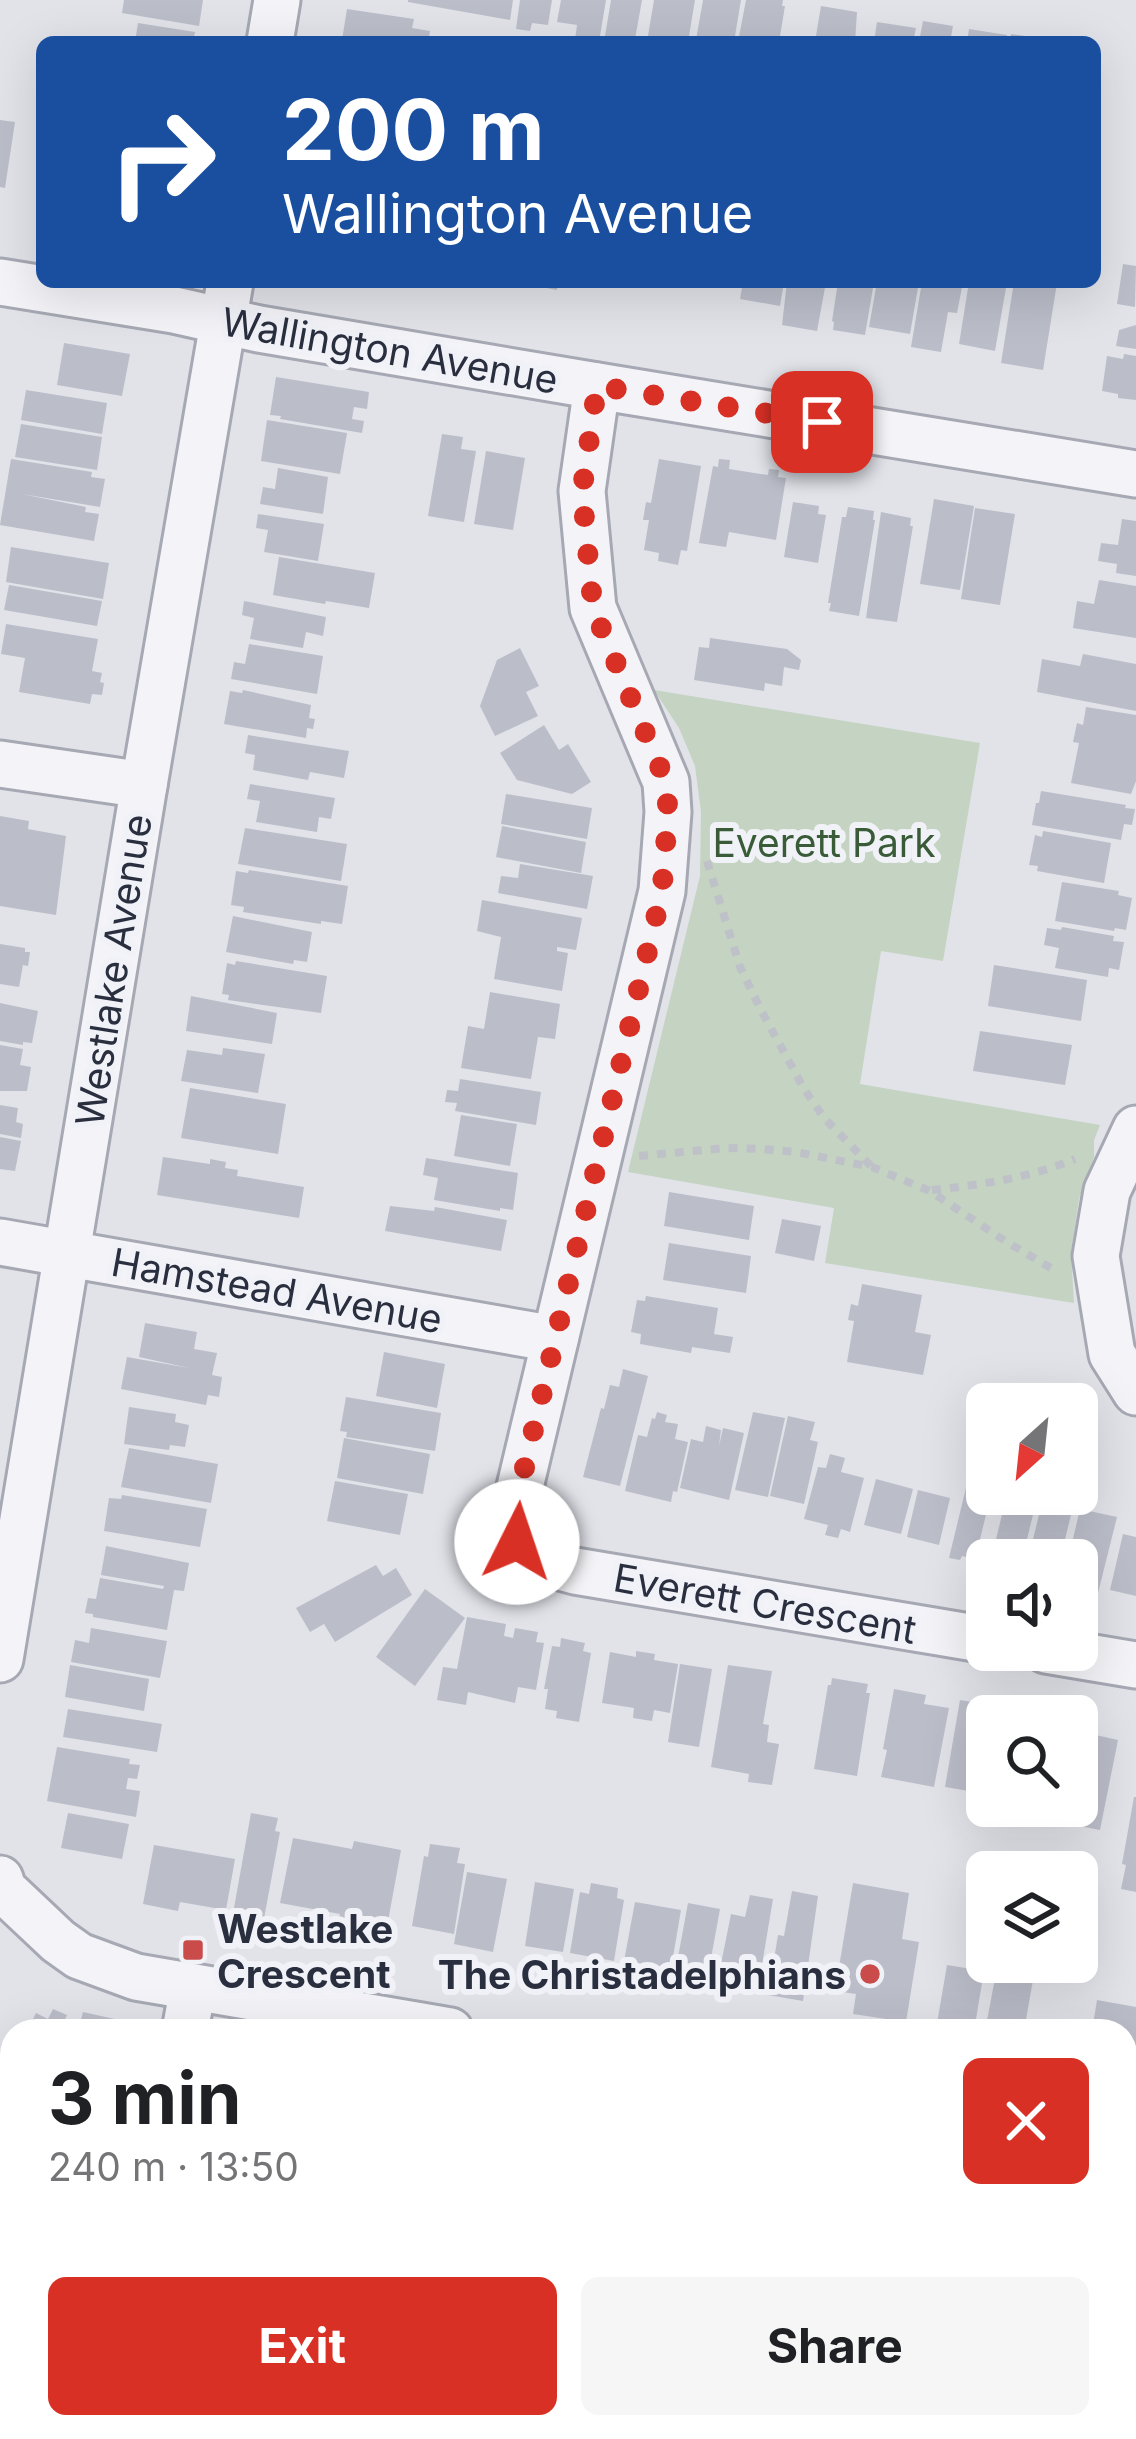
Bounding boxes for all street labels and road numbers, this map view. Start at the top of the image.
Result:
street label: Wallington Avenue [218,297,562,403]
street label: Westlake Avenue [65,811,161,1129]
street label: Hamstead Avenue [108,1238,446,1342]
street label: Everett Crescent [610,1553,920,1653]

